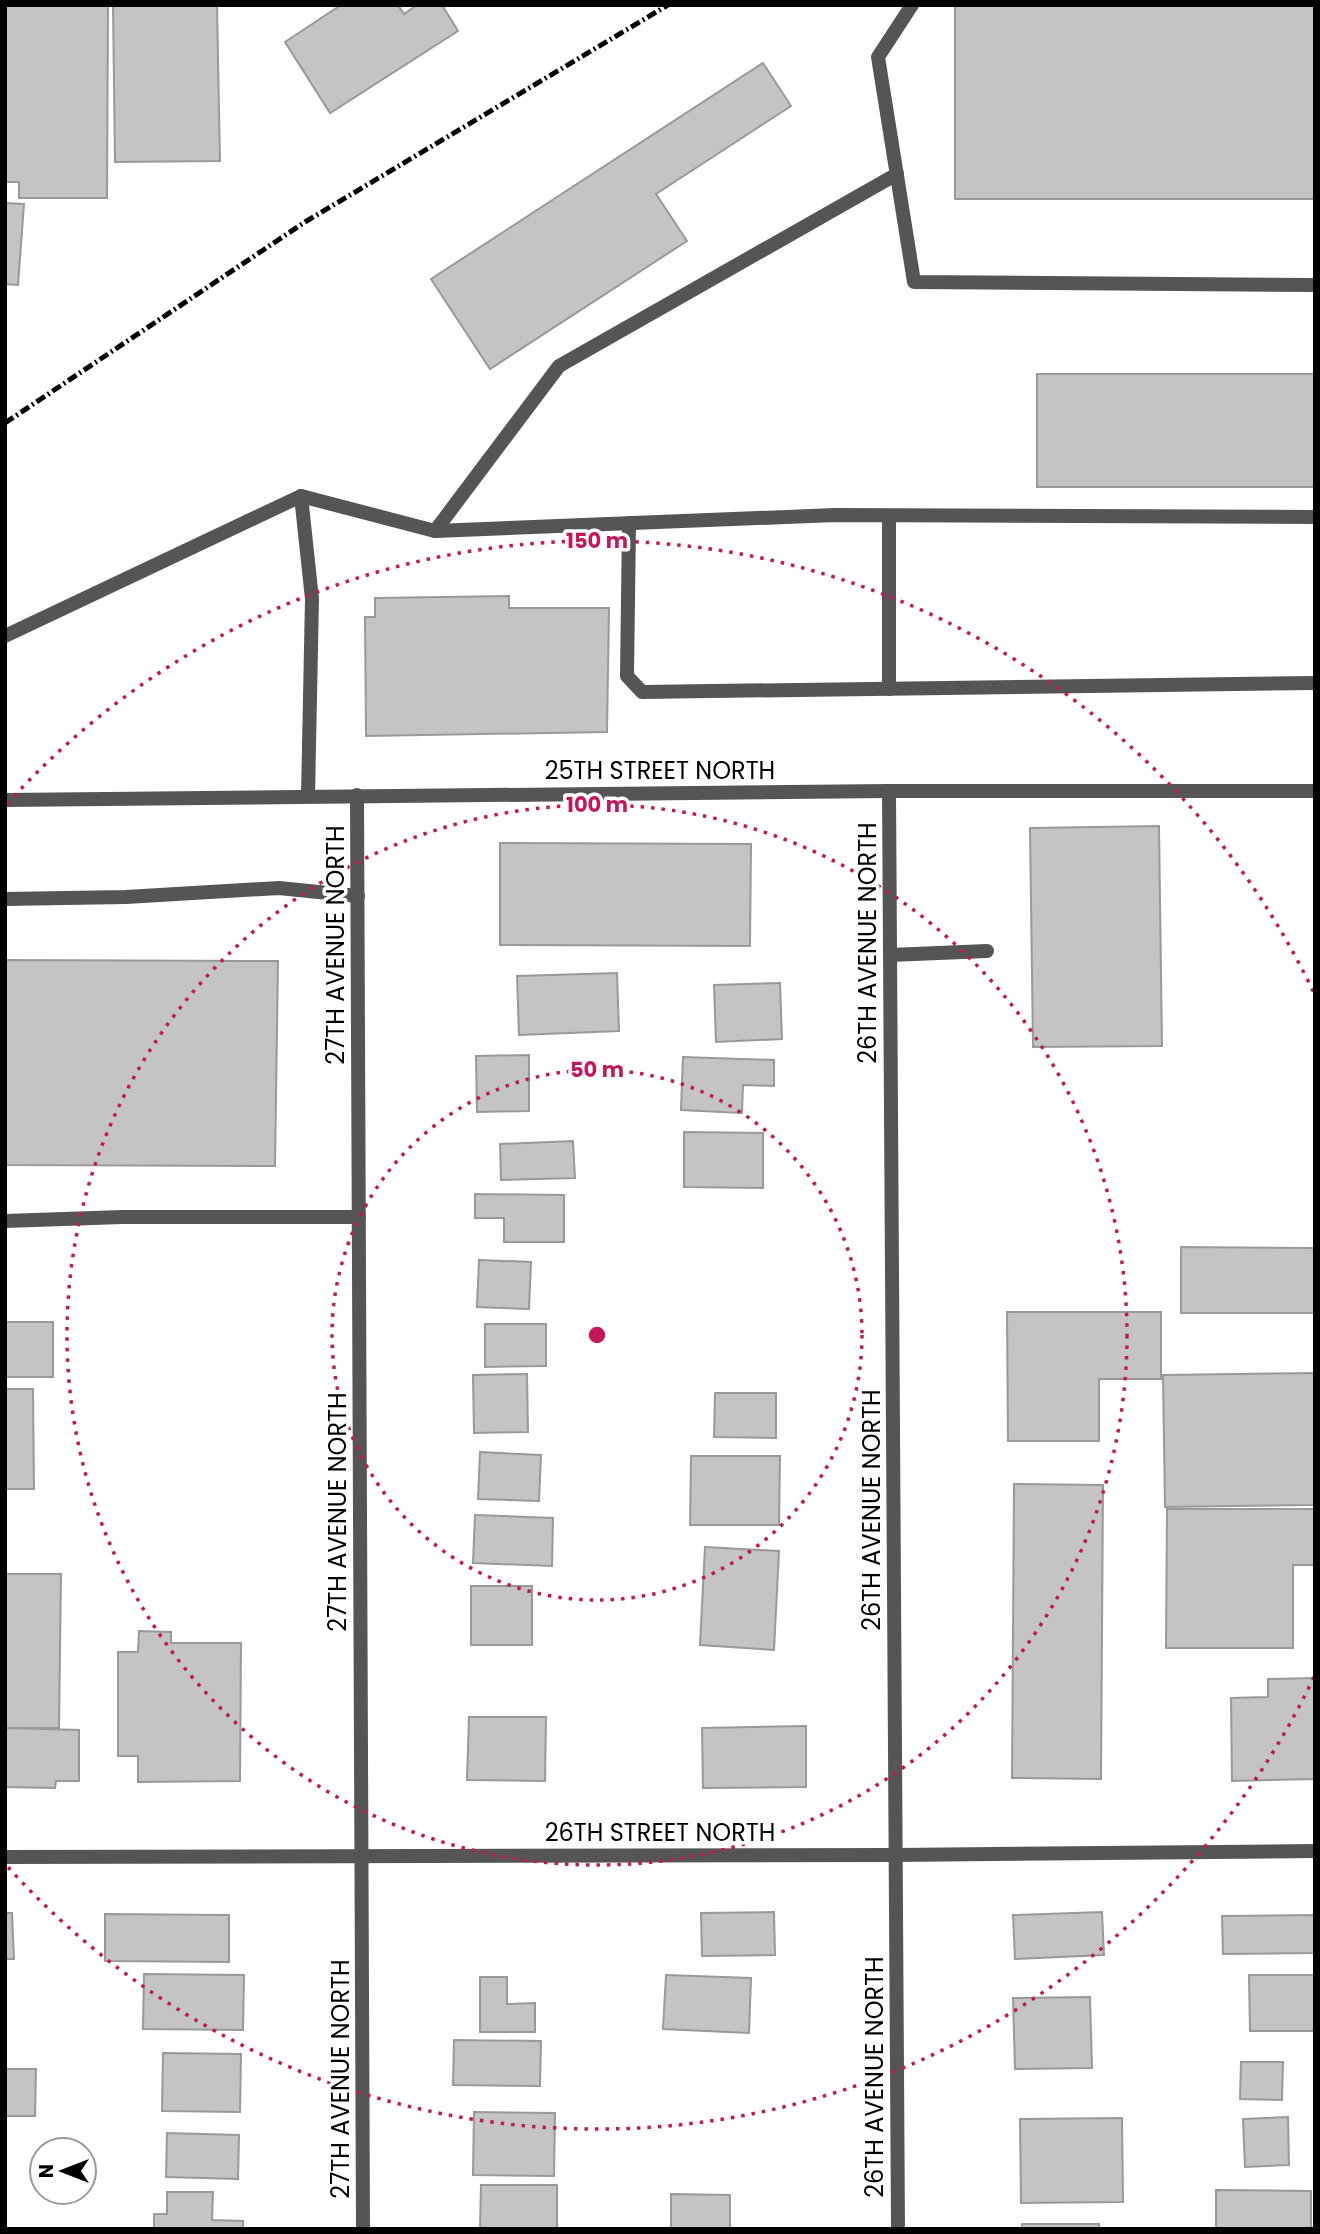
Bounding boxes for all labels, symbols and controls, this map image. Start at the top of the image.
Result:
text: 150 m [566,526,628,555]
street label: 25TH STREET NORTH [545,754,775,787]
text: 100 m [566,790,628,819]
street label: 26TH AVENUE NORTH [851,822,884,1064]
street label: 27TH AVENUE NORTH [319,825,352,1065]
text: 50 m [570,1055,624,1084]
centre of rings [585,1323,609,1347]
street label: 26TH AVENUE NORTH [855,1389,888,1631]
street label: 27TH AVENUE NORTH [321,1392,354,1632]
street label: 26TH STREET NORTH [545,1816,775,1849]
street label: 26TH AVENUE NORTH [858,1956,891,2198]
street label: 27TH AVENUE NORTH [324,1959,357,2199]
north arrow [28,2136,98,2206]
text: N [33,2164,60,2178]

